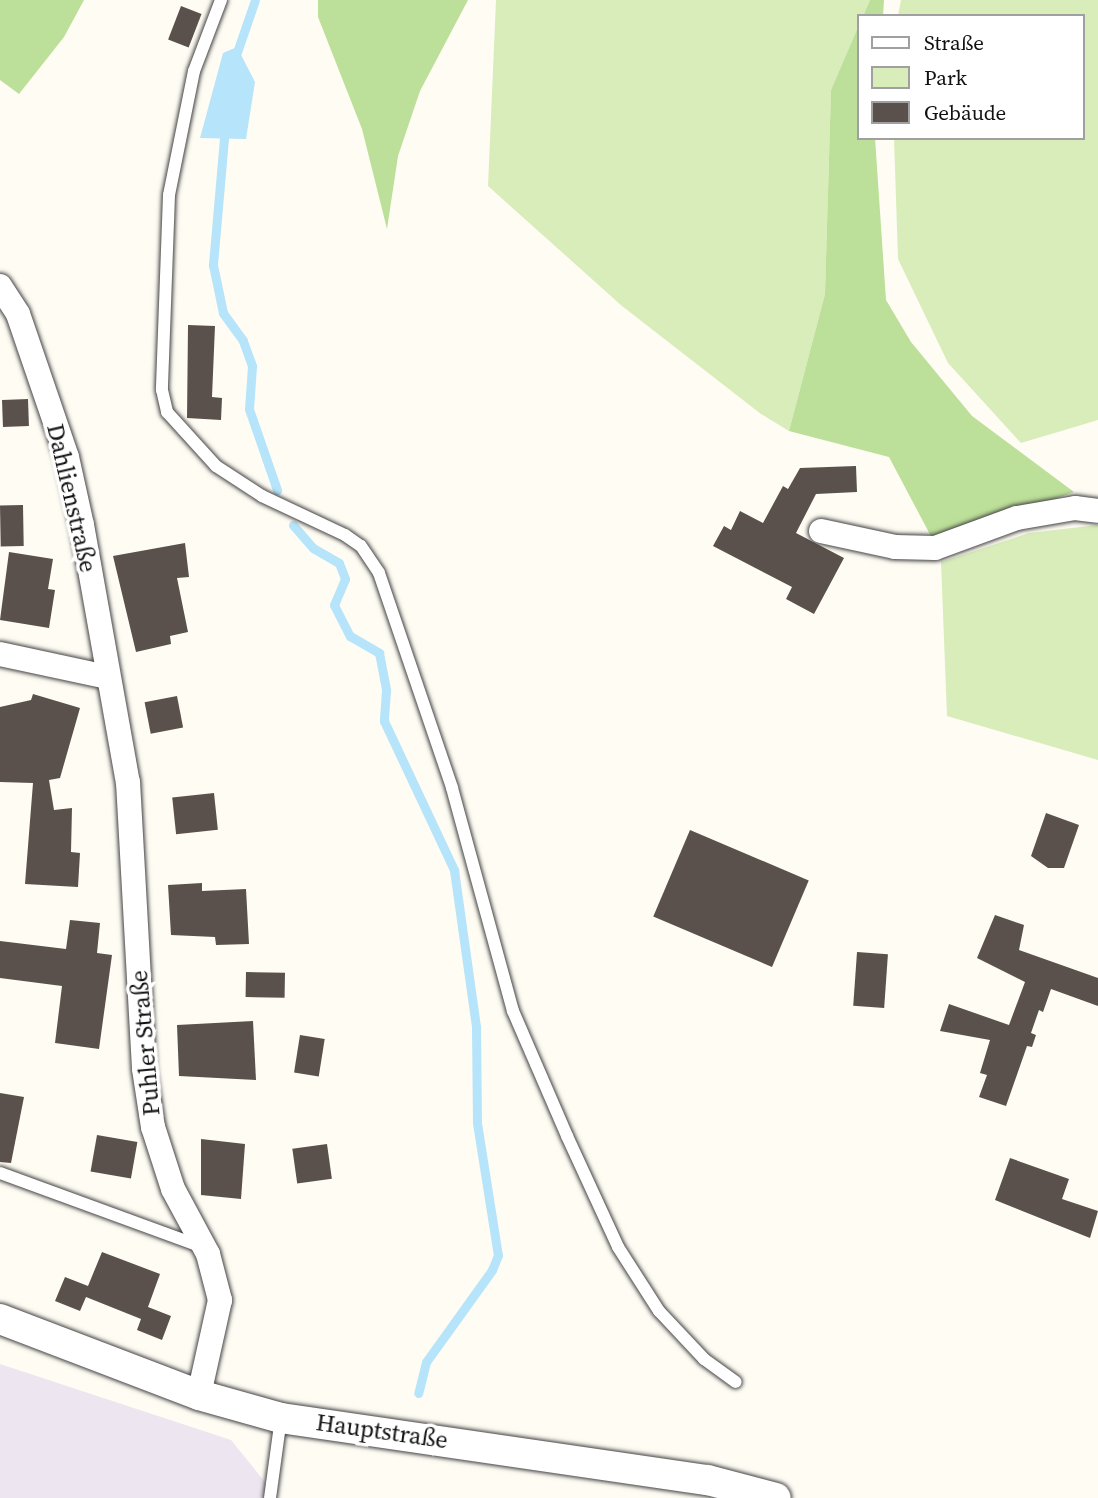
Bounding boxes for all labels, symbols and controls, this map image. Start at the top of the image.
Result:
legend [856,14,1084,140]
text: Straße [924,28,984,57]
text: Park [924,63,967,92]
text: Gebäude [924,98,1006,127]
street label: Dahlienstraße [41,421,103,575]
street label: Puhler Straße [124,969,166,1117]
street label: Hauptstraße [314,1408,450,1454]

